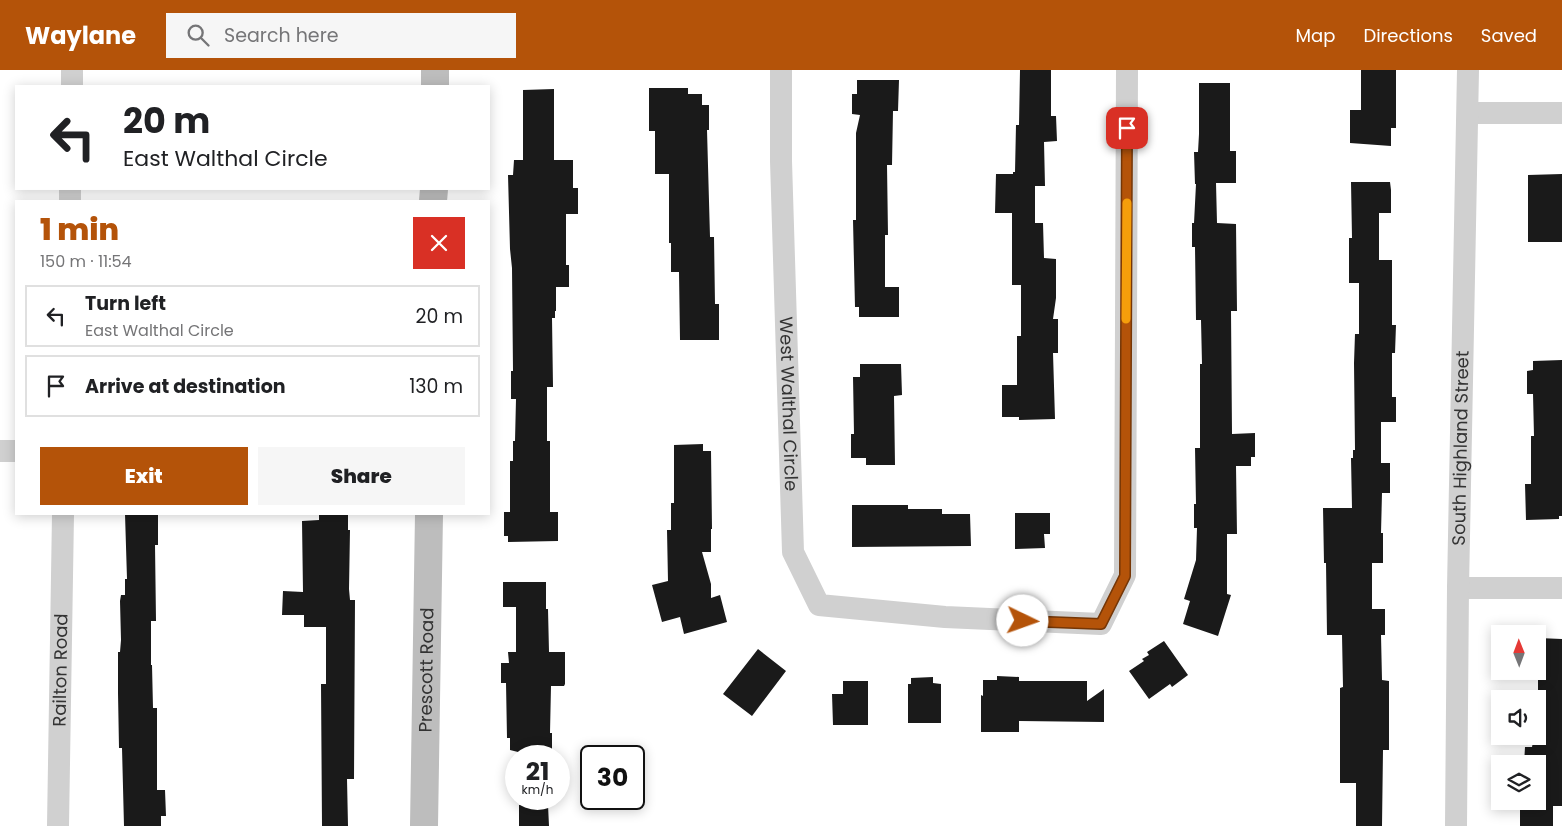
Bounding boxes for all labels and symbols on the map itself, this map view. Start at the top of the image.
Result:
pin [1106,107,1148,149]
street label: West Walthal Circle [774,316,804,492]
street label: South Highland Street [1446,350,1475,546]
position arrow [996,594,1048,646]
street label: Prescott Road [413,607,439,733]
street label: Railton Road [47,613,73,727]
north arrow [1491,625,1546,680]
speed limit sign: 30 [580,745,645,810]

